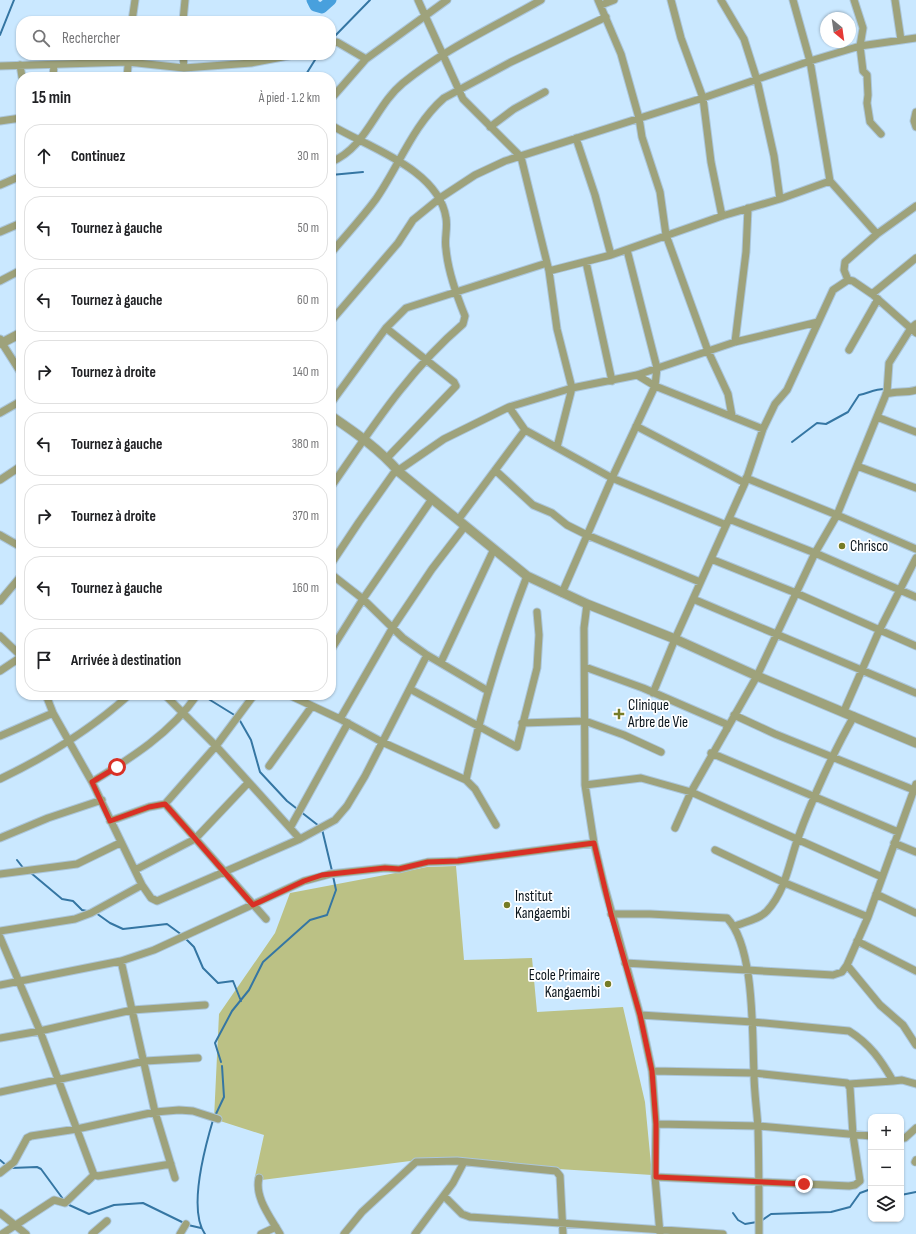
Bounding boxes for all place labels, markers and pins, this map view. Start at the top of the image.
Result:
place label: Chrisco [850,537,888,556]
marker: Chrisco [837,541,847,551]
place label: Clinique Arbre de Vie [627,696,688,732]
marker: Clinique Arbre de Vie [613,708,625,720]
place label: Institut Kangaembi [515,887,570,923]
marker: Institut Kangaembi [502,900,512,910]
place label: Ecole Primaire Kangaembi [529,966,600,1002]
marker: Ecole Primaire Kangaembi [603,979,613,989]

